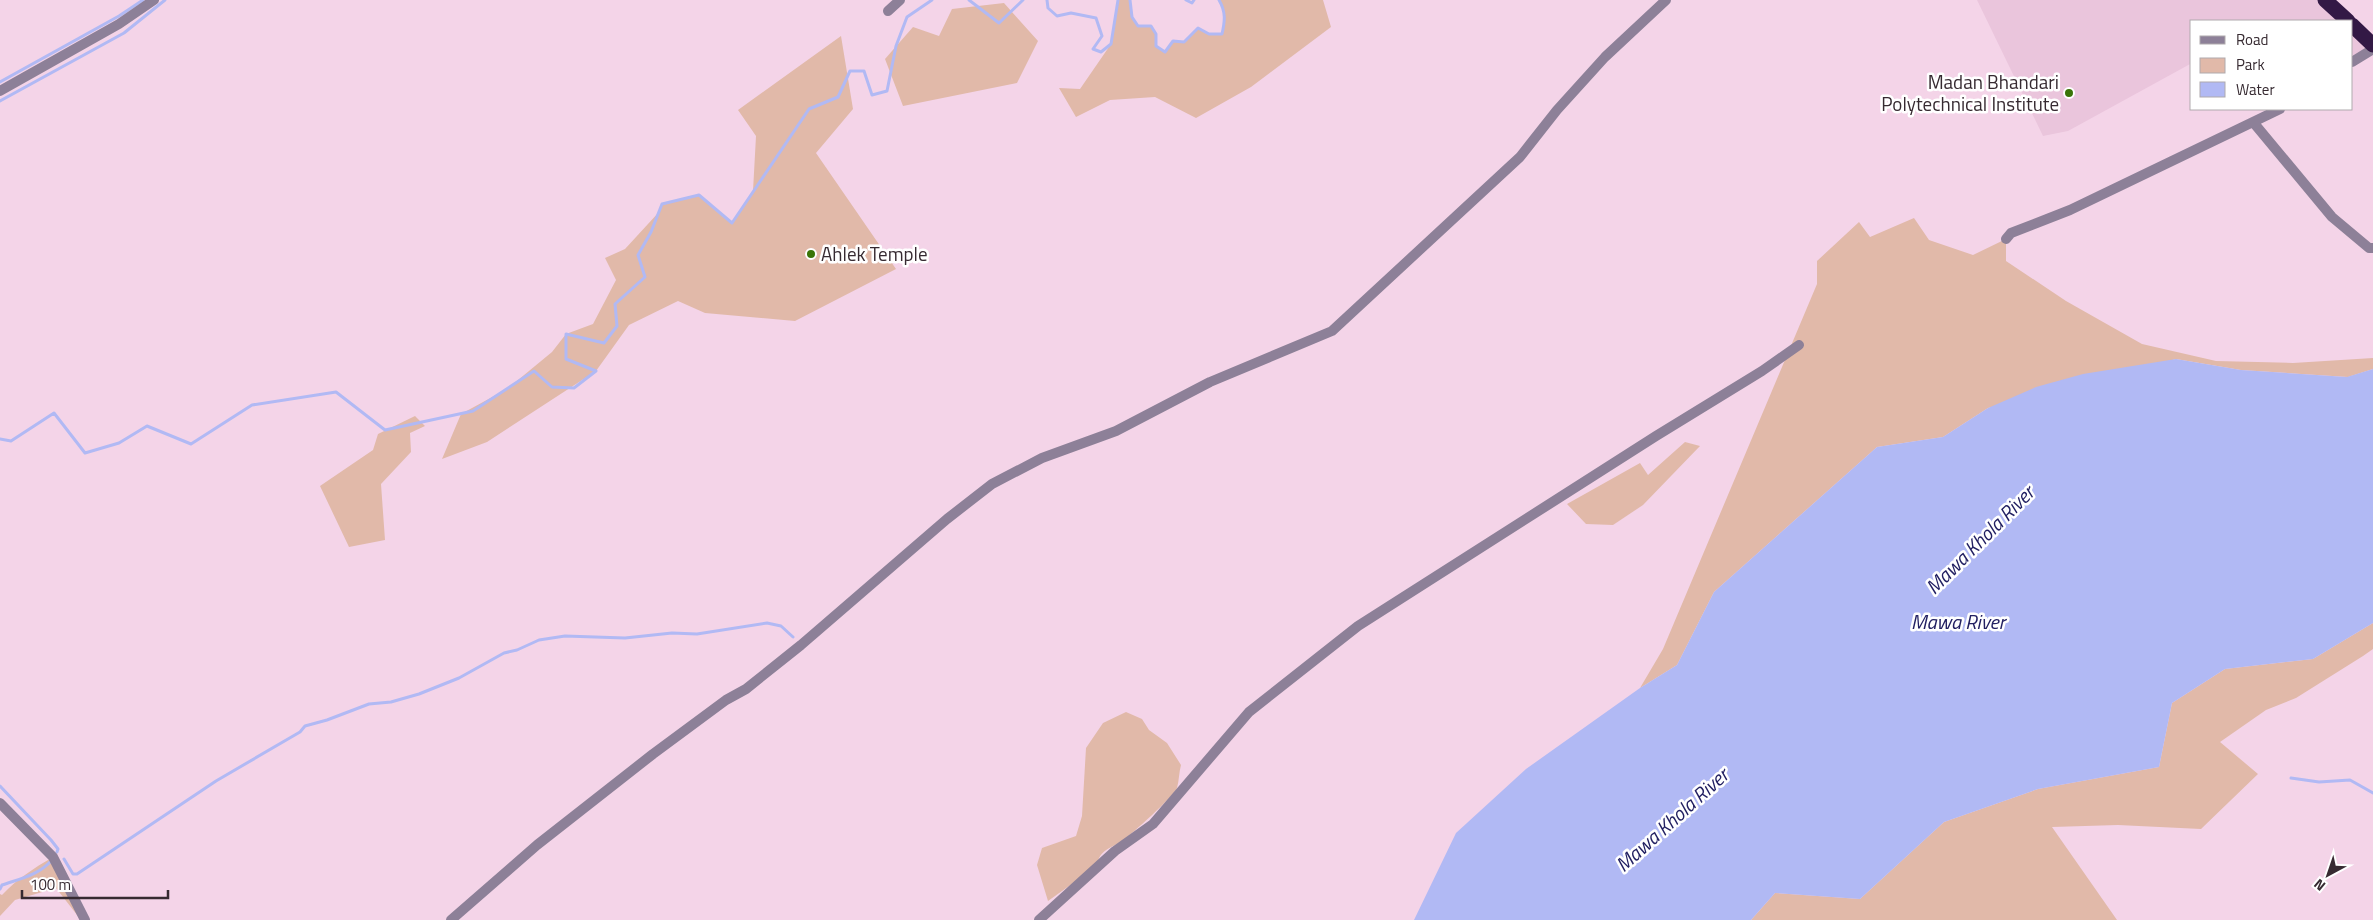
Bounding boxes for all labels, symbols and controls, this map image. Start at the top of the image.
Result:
legend [2190,20,2353,110]
text: Road [2236,28,2268,51]
text: Park [2236,53,2265,76]
place label: Madan Bhandari Polytechnical Institute [1881,67,2059,118]
text: Water [2236,78,2275,101]
marker: Madan Bhandari Polytechnical Institute [2063,87,2075,99]
place label: Ahlek Temple [821,239,928,268]
marker: Ahlek Temple [805,248,817,260]
water label: Mawa Khola River [1918,476,2043,601]
water label: Mawa River [1911,606,2008,637]
water label: Mawa Khola River [1608,758,1737,879]
north arrow [2303,850,2353,900]
scale bar [22,868,169,900]
text: 100 m [30,873,71,896]
text: N [2309,874,2330,897]

